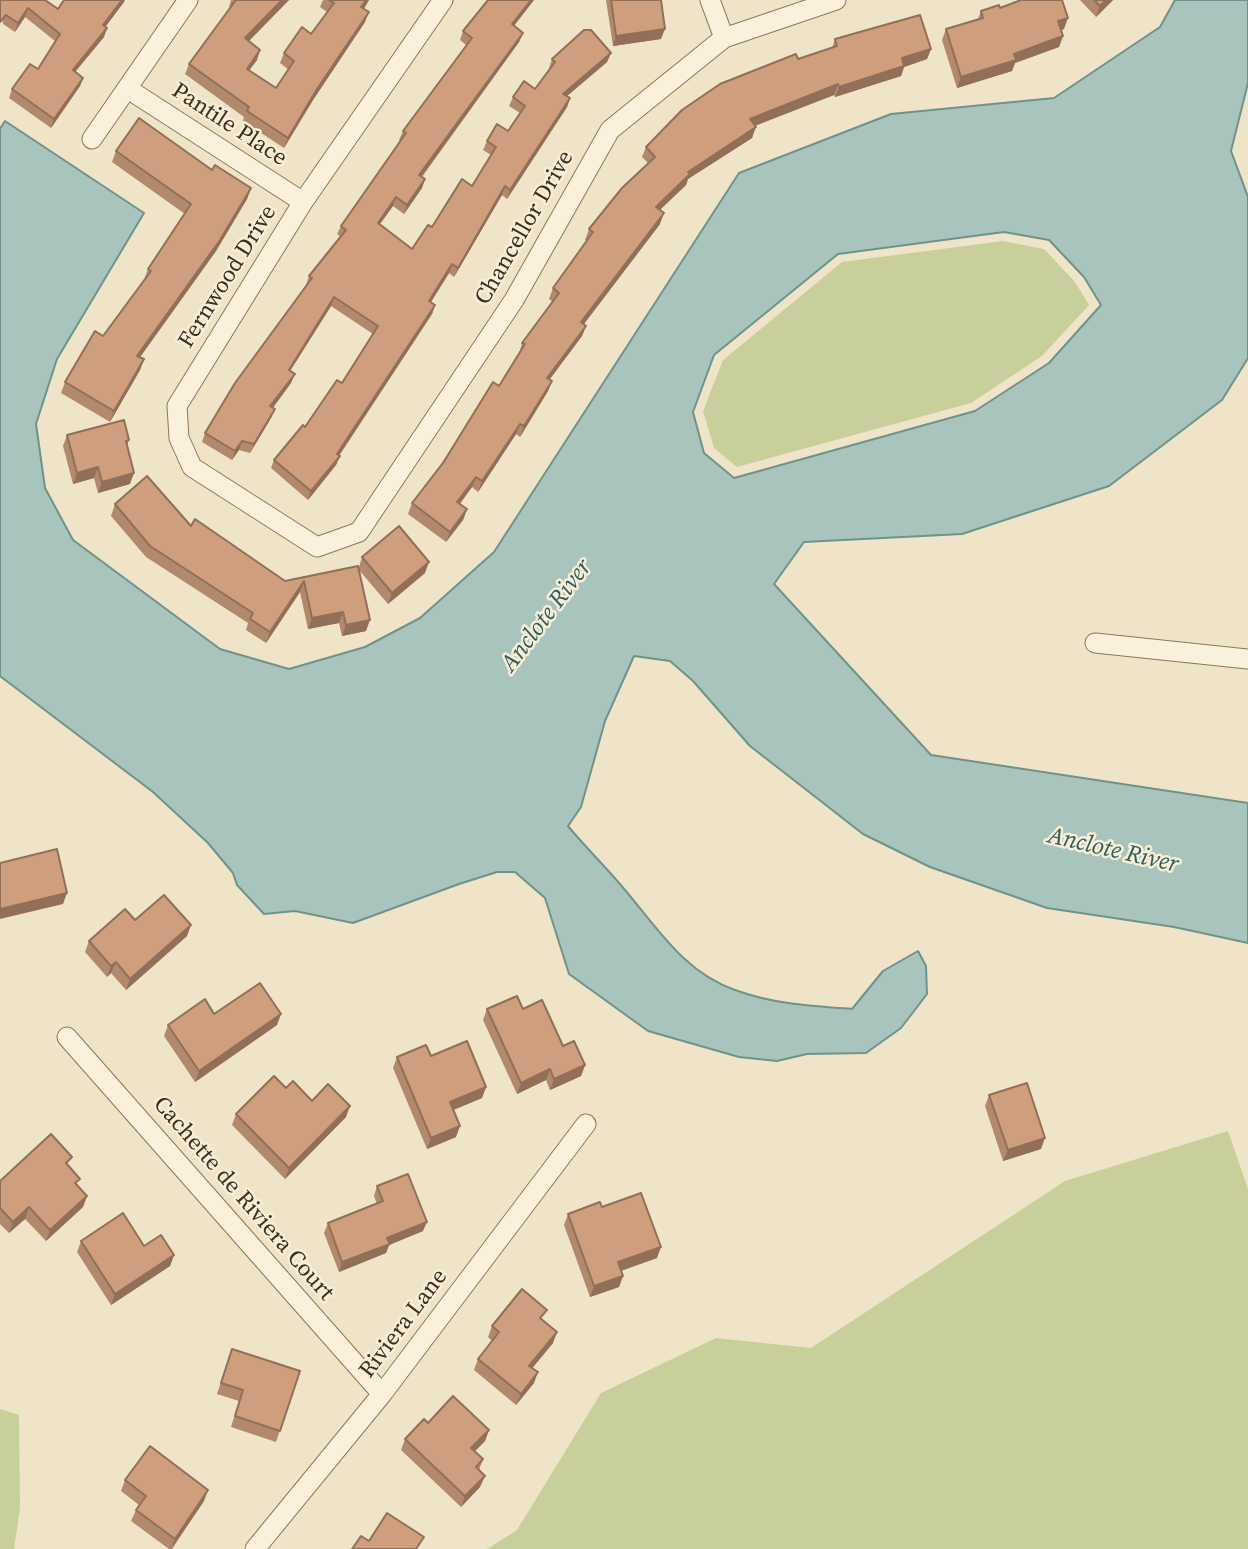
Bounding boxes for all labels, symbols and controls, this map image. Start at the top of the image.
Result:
street label: Pantile Place [166,77,292,173]
street label: Chancellor Drive [470,146,580,310]
street label: Fernwood Drive [173,200,283,354]
water label: Anclote River [495,554,599,678]
water label: Anclote River [1045,822,1181,880]
street label: Cachette de Riviera Court [147,1091,339,1307]
street label: Riviera Lane [354,1264,454,1384]

